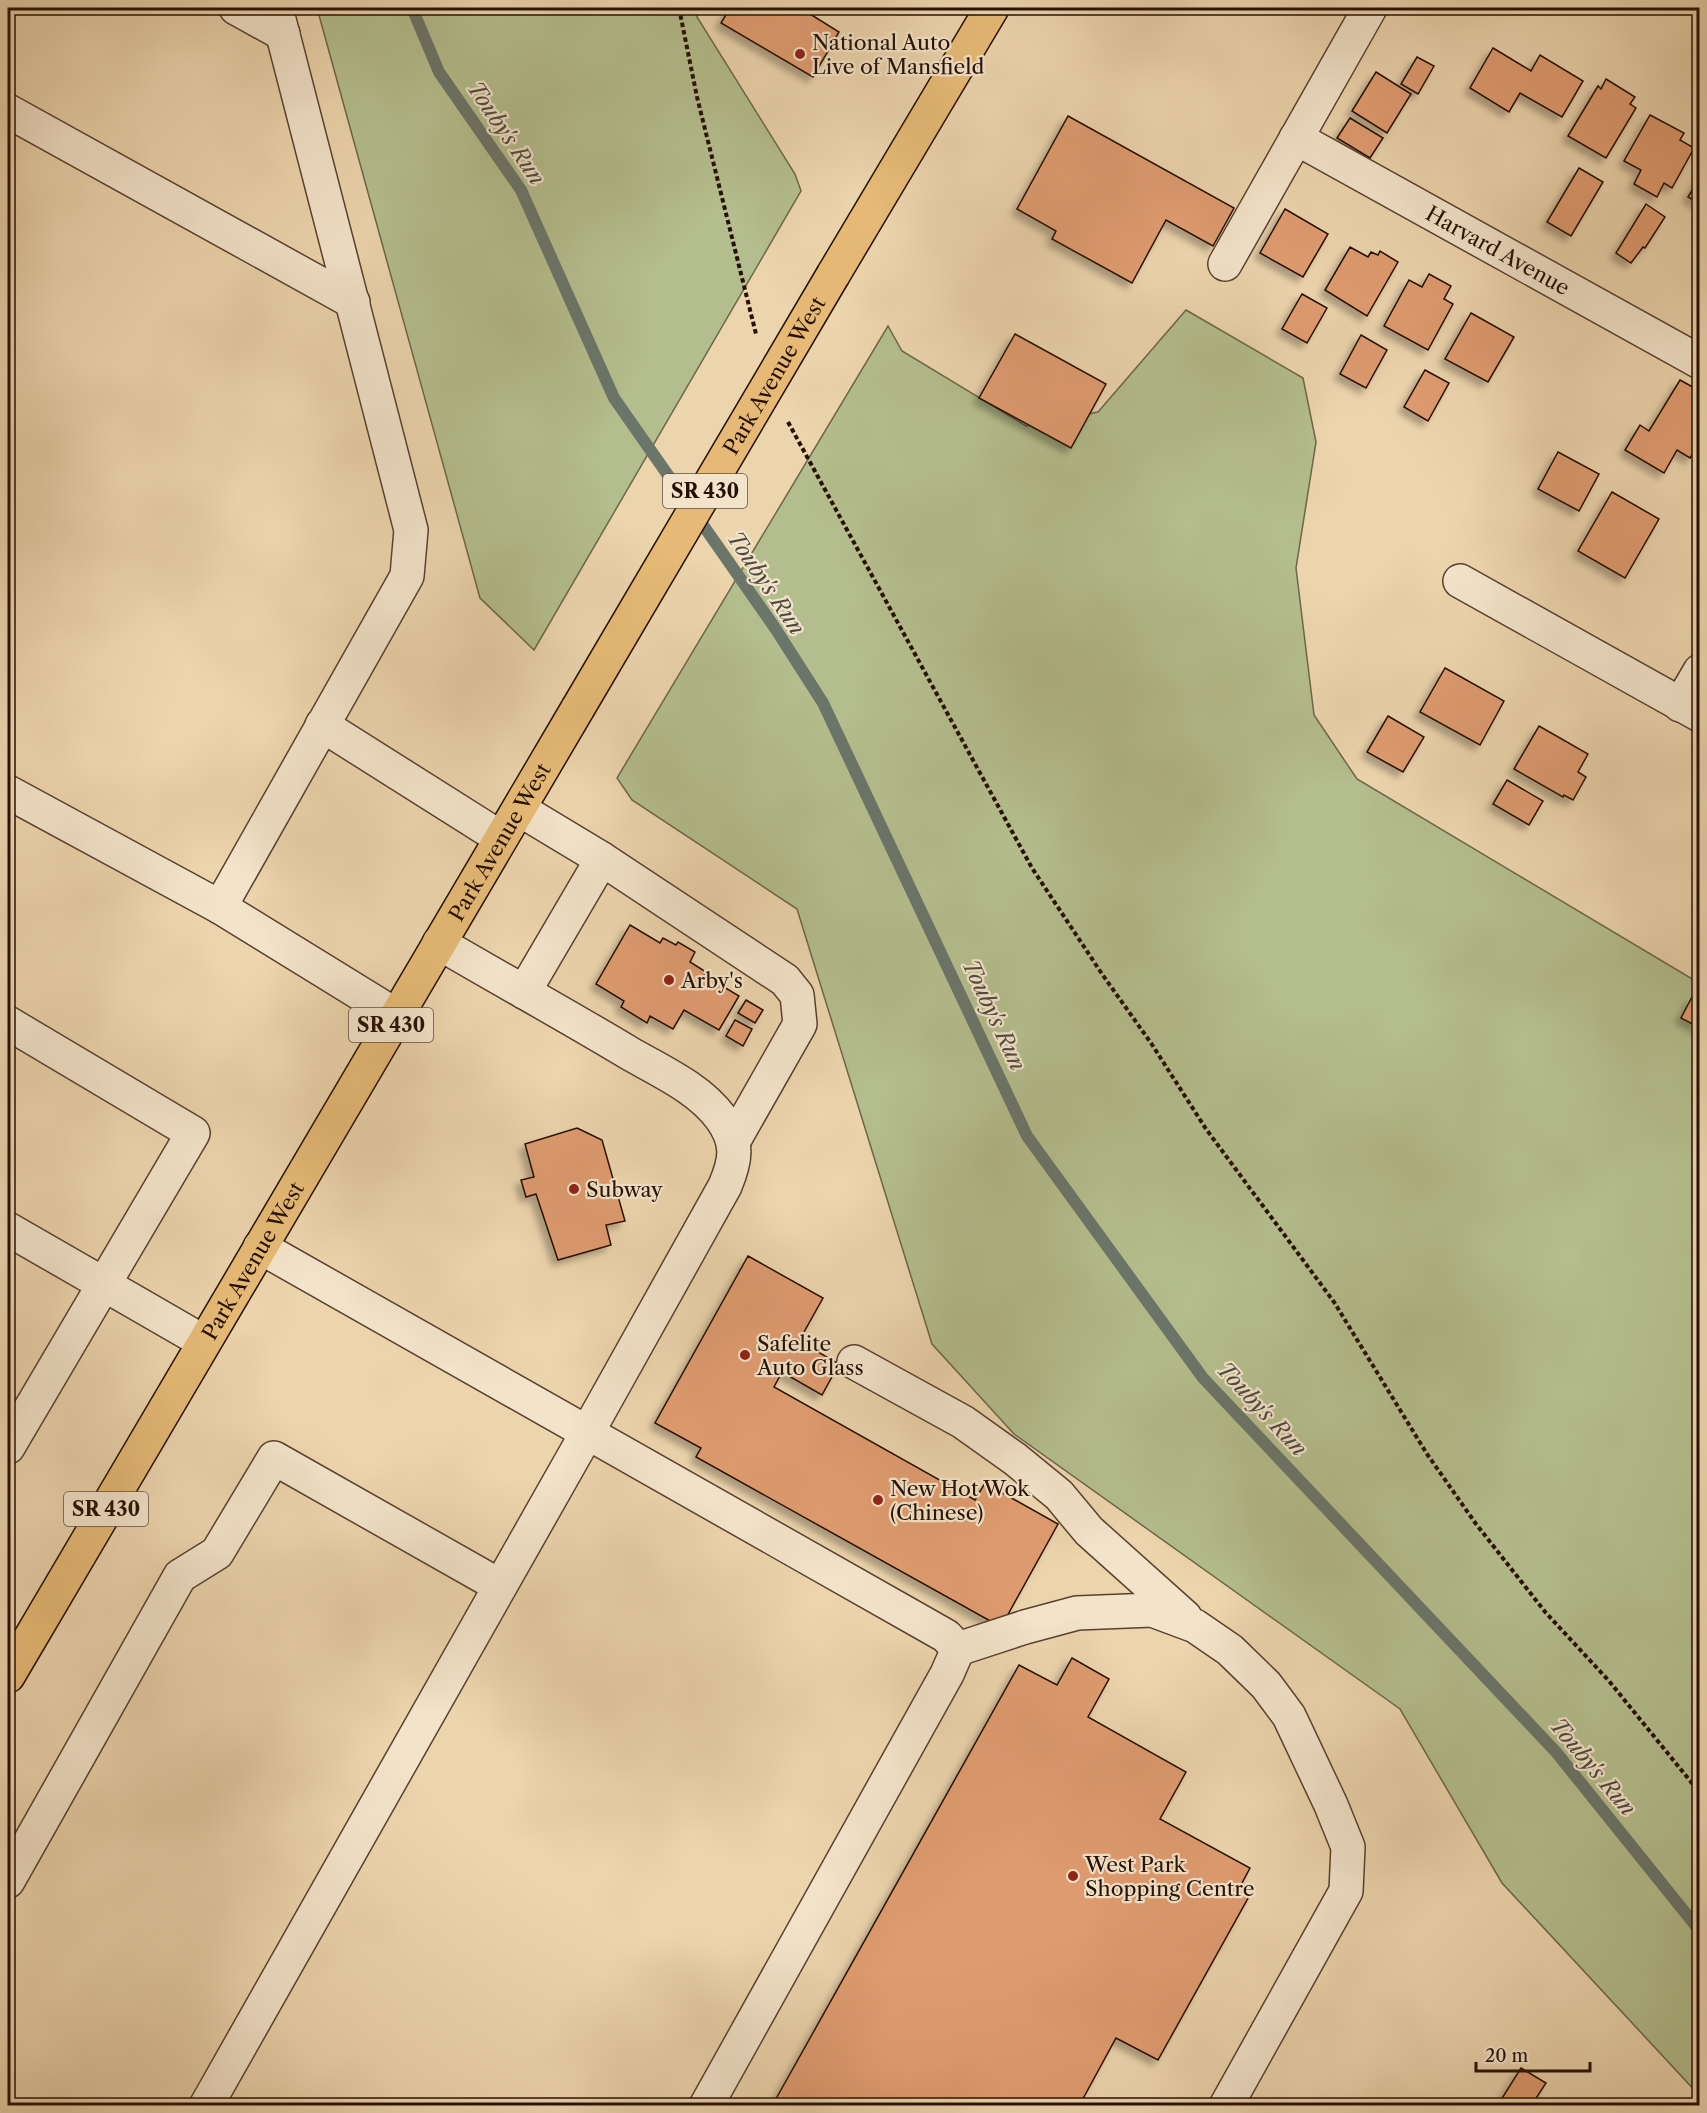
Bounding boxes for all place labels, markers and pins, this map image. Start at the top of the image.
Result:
place label: National Auto Live of Mansfield [812,30,985,79]
marker: National Auto Live of Mansfield [793,47,807,61]
place label: Arby's [680,968,743,993]
marker: Arby's [662,973,676,987]
place label: Subway [586,1177,663,1202]
marker: Subway [567,1182,581,1196]
place label: Safelite Auto Glass [756,1331,864,1380]
marker: Safelite Auto Glass [738,1348,752,1362]
place label: New Hot Wok (Chinese) [890,1476,1030,1525]
marker: New Hot Wok (Chinese) [871,1493,885,1507]
place label: West Park Shopping Centre [1084,1852,1255,1901]
marker: West Park Shopping Centre [1066,1869,1080,1883]

